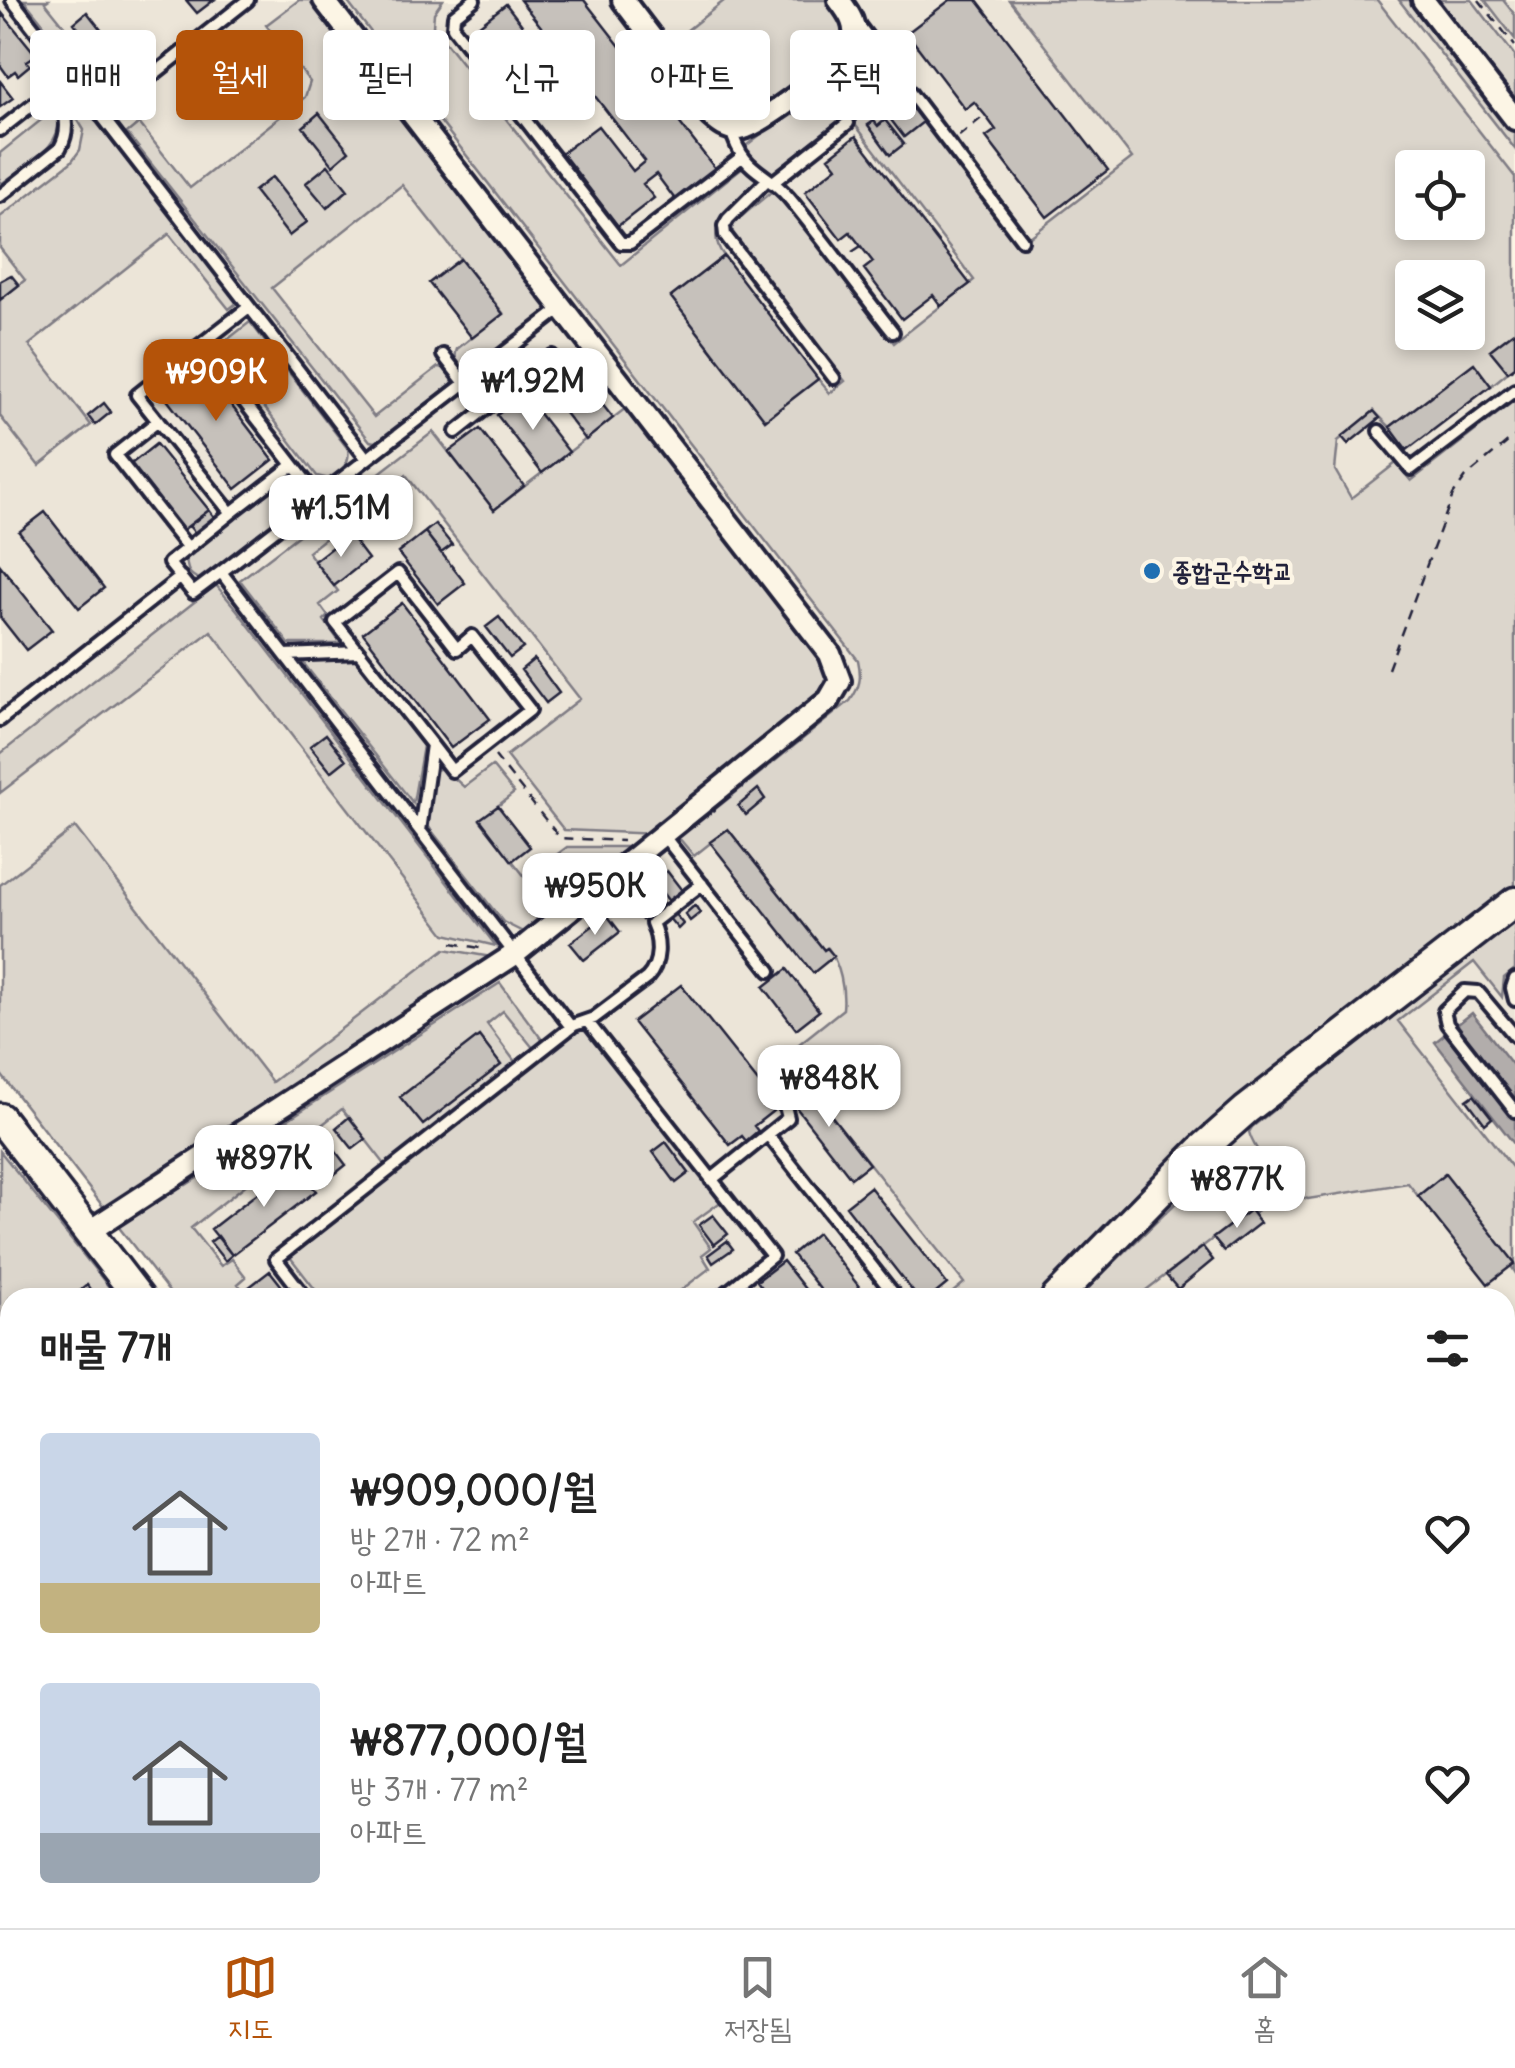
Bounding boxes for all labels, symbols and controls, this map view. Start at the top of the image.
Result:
chip: 매매 [30,30,156,120]
chip: 월세 [176,30,303,120]
chip: 필터 [323,30,449,120]
chip: 신규 [469,30,595,120]
chip: 아파트 [615,30,770,120]
chip: 주택 [790,30,916,120]
map controls [1395,150,1485,350]
button: locate [1395,150,1485,240]
button: layers [1395,260,1485,350]
pin: ₩909K [146,339,286,424]
pin: ₩1.92M [452,348,614,433]
text: ₩909K [165,351,267,392]
text: ₩1.92M [480,360,586,401]
pin: ₩1.51M [260,475,422,560]
text: ₩1.51M [291,487,391,528]
place label: 종합군수학교 [1172,555,1293,587]
marker: 종합군수학교 [1141,560,1163,582]
pin: ₩950K [525,853,665,938]
text: ₩950K [544,865,646,906]
pin: ₩848K [759,1045,899,1130]
text: ₩848K [780,1057,878,1098]
pin: ₩897K [194,1125,334,1210]
text: ₩897K [216,1137,312,1178]
pin: ₩877K [1167,1146,1307,1231]
text: ₩877K [1190,1158,1284,1199]
text: 매물 7개 [40,1321,172,1373]
icon: filters [1420,1321,1475,1376]
text: ₩909,000/월 [350,1464,597,1516]
icon: home [120,1473,240,1593]
icon: heart [1420,1506,1475,1561]
text: 방 2개 · 72 m² [350,1519,530,1560]
text: 아파트 [350,1561,427,1602]
text: ₩877,000/월 [350,1714,587,1766]
icon: home [120,1723,240,1843]
icon: heart [1420,1756,1475,1811]
text: 방 3개 · 77 m² [350,1769,529,1810]
text: 아파트 [350,1811,427,1852]
tab: 지도 [223,1950,278,2048]
tab: 저장됨 [724,1950,791,2048]
tab: 홈 [1237,1950,1292,2048]

